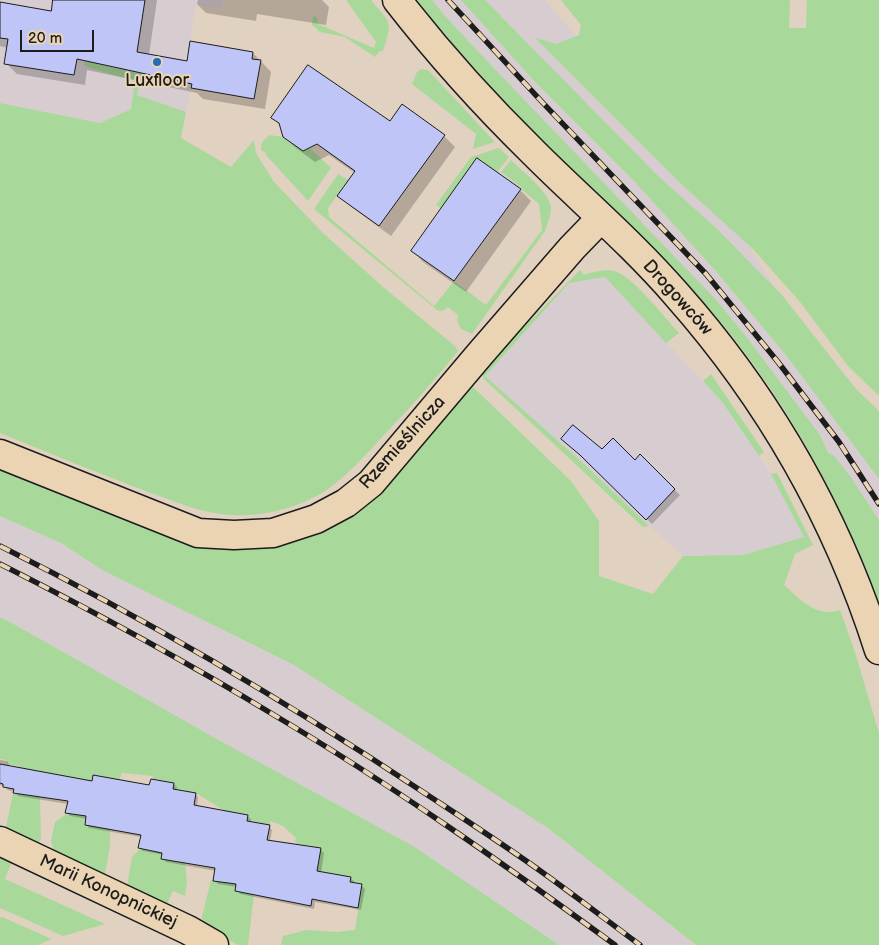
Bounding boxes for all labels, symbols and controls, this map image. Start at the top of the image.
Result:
scale bar [22,20,96,52]
text: 20 m [28,29,62,48]
marker: Luxfloor [151,56,163,68]
place label: Luxfloor [125,70,189,92]
street label: Drogowców [638,256,716,340]
street label: Rzemieślnicza [355,392,451,494]
street label: Marii Konopnickiej [36,851,180,933]

